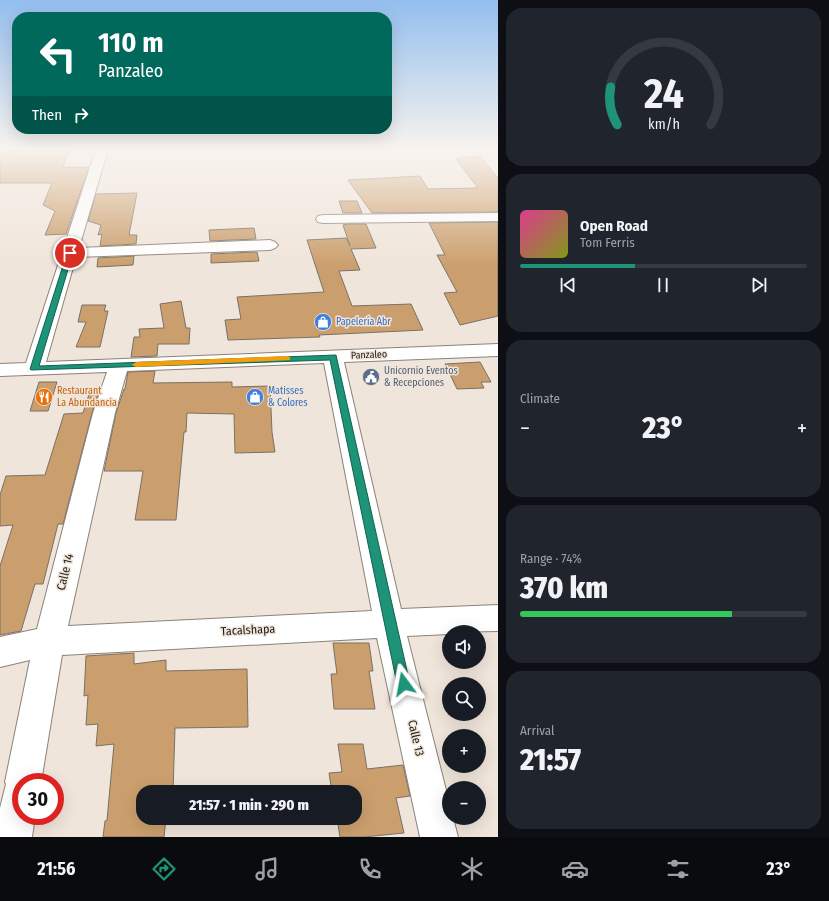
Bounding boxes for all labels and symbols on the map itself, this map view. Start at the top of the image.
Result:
pin [53,236,87,270]
shop icon: Papelería Abr [313,312,333,332]
place label: Papelería Abr [336,315,391,328]
street label: Panzaleo [351,348,387,362]
place label: Unicornio Eventos & Recepciones [384,365,458,389]
public building icon: Unicornio Eventos & Recepciones [361,367,381,387]
place label: Restaurant La Abundancia [57,385,117,409]
place label: Matisses & Colores [268,385,307,409]
restaurant icon: Restaurant La Abundancia [34,387,54,407]
shop icon: Matisses & Colores [245,387,265,407]
street label: Calle 14 [54,552,76,592]
street label: Tacalshapa [221,622,276,638]
position arrow [383,663,425,705]
street label: Calle 13 [405,718,427,758]
speed limit sign: 30 [12,773,64,825]

